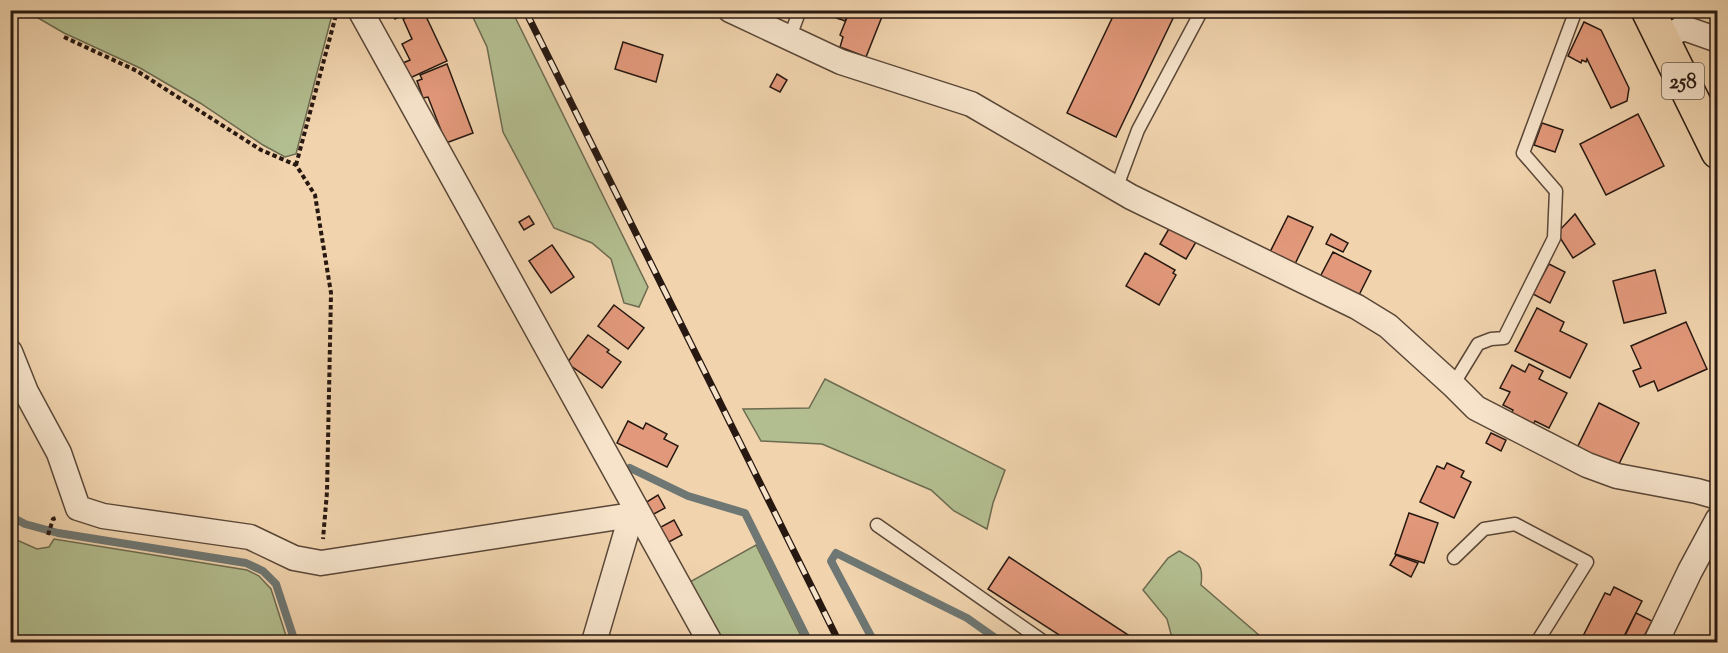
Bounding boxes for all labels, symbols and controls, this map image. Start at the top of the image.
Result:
road number: 258 [1662,63,1704,99]

